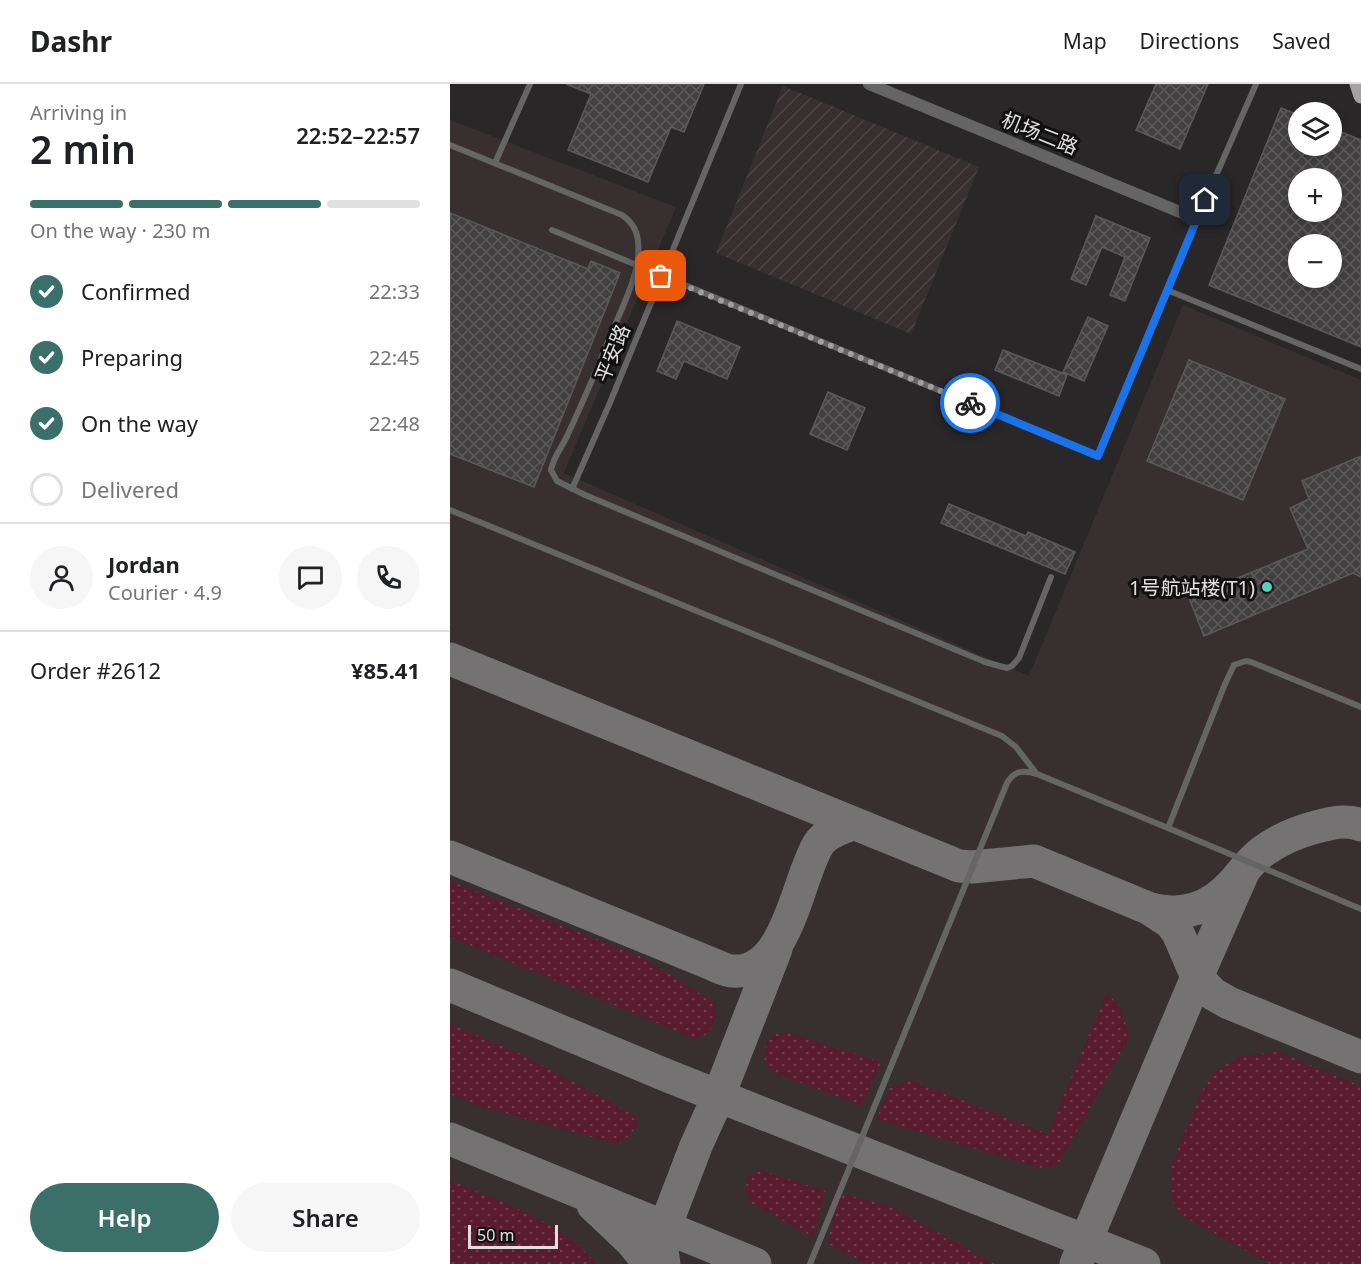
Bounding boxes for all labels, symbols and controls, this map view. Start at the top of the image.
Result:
text: Dashr [30,22,112,60]
text: Map [1063,27,1107,55]
text: Directions [1140,27,1239,55]
text: Saved [1272,27,1331,55]
text: Arriving in [30,99,127,126]
map controls [1288,102,1342,288]
button: layers [1288,102,1342,156]
street label: 机场二路 [998,105,1082,161]
text: 22:52–22:57 [296,120,420,150]
text: 2 min [30,122,136,175]
button: + [1288,168,1342,222]
pin [1179,174,1230,225]
icon: home [1188,183,1221,216]
text: On the way · 230 m [30,217,210,244]
button: − [1288,234,1342,288]
pin [635,250,686,301]
icon: bag [644,259,677,292]
icon: check [30,275,63,308]
text: Confirmed [81,276,191,306]
text: 22:33 [369,278,420,305]
street label: 平安路 [588,320,636,386]
icon: check [30,341,63,374]
text: Preparing [81,342,183,372]
text: 22:45 [369,344,420,371]
courier [940,373,1000,433]
icon: bike [954,387,987,420]
icon: check [30,407,63,440]
text: On the way [81,408,198,438]
text: 22:48 [369,410,420,437]
text: Delivered [81,474,179,504]
button: person [30,546,93,609]
button: chat [279,546,342,609]
button: phone [357,546,420,609]
text: Jordan [108,549,180,579]
place label: 1号航站楼(T1) [1129,574,1255,601]
text: Courier · 4.9 [108,579,222,606]
marker: 1号航站楼(T1) [1260,580,1274,594]
text: Order #2612 [30,655,161,685]
text: ¥85.41 [351,655,420,685]
button: Help [30,1183,219,1252]
button: Share [231,1183,420,1252]
scale bar [468,1222,558,1250]
text: 50 m [477,1224,514,1246]

